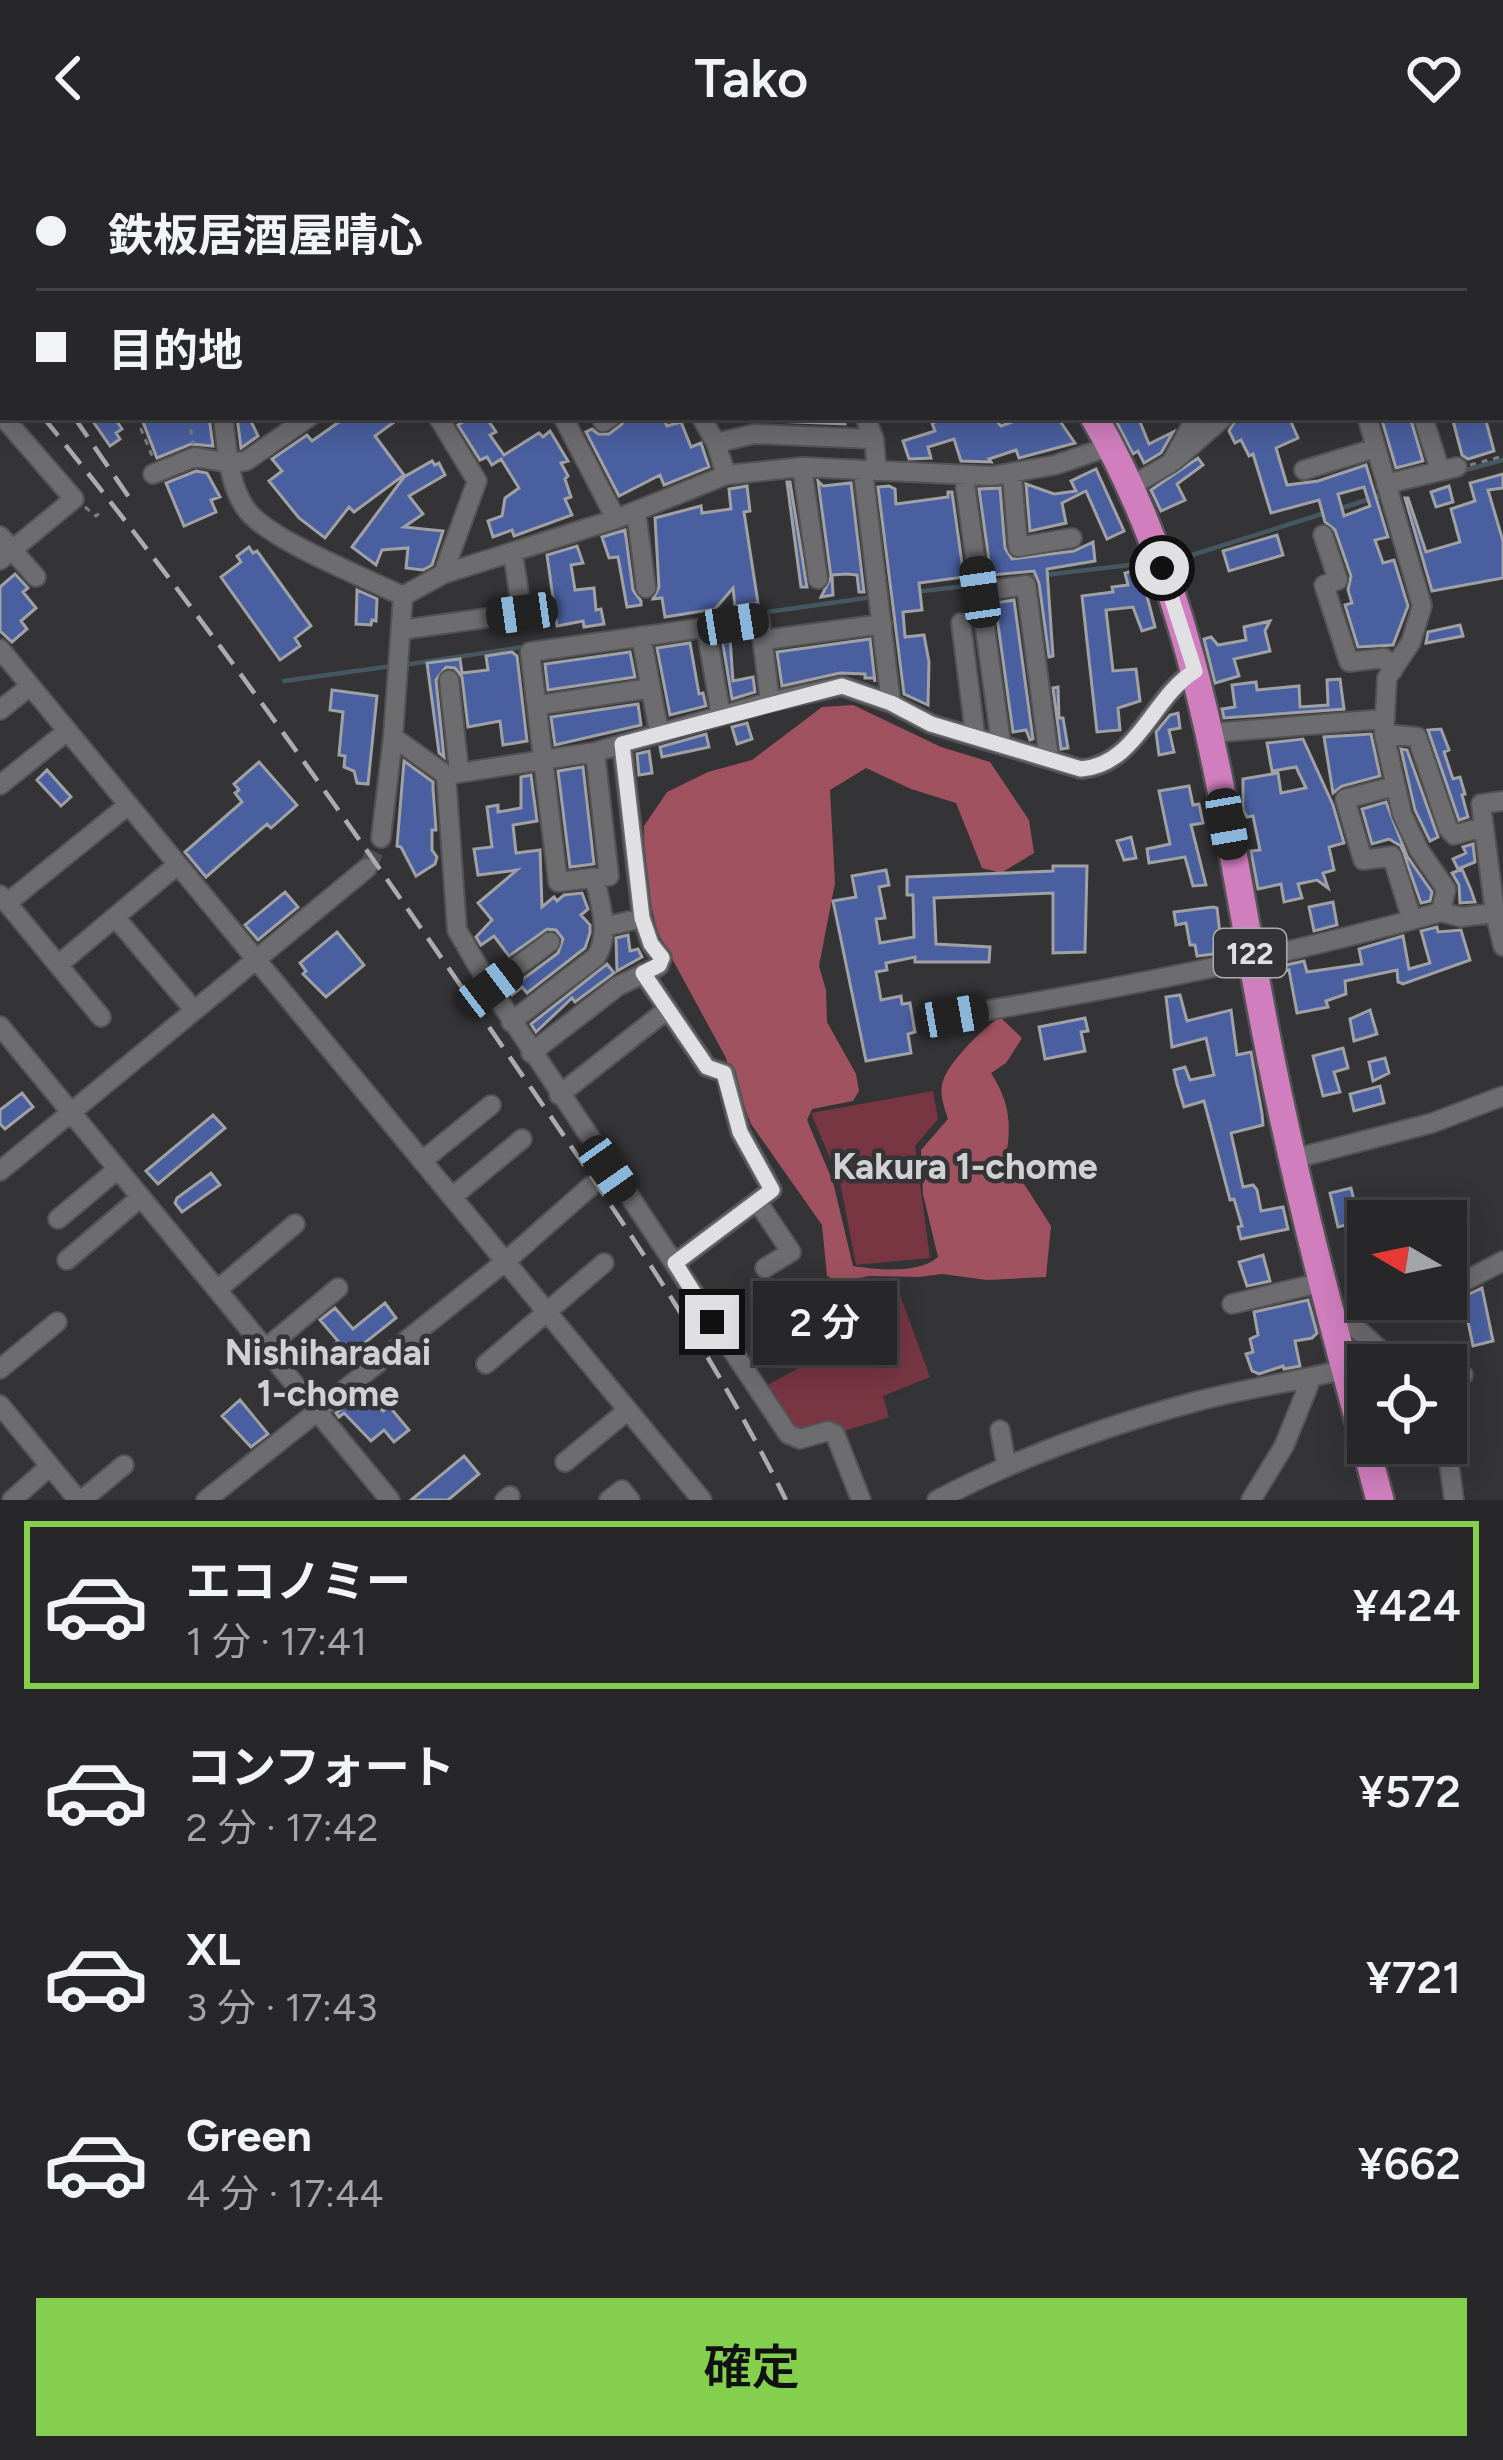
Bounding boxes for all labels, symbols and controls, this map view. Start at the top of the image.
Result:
icon: back [36,45,102,111]
icon: heart [1401,45,1467,111]
text: Tako [695,46,808,111]
text: 鉄板居酒屋晴心 [108,208,423,262]
text: 目的地 [108,323,243,377]
route start [1135,541,1189,595]
car [957,554,1003,630]
car [484,590,560,636]
car [695,601,771,647]
car [1203,785,1251,863]
road number: 122 [1214,929,1286,977]
car [450,952,530,1024]
car [914,992,992,1040]
car [573,1129,643,1209]
district label: Kakura 1-chome [832,1145,1098,1188]
north arrow [1347,1200,1467,1320]
map controls [1347,1200,1467,1464]
callout: 2 分 [754,1280,898,1364]
route end [685,1295,739,1349]
text: 2 分 [790,1299,860,1346]
district label: Nishiharadai 1-chome [225,1331,431,1415]
button: locate [1347,1344,1467,1464]
icon: car [42,1551,150,1659]
text: エコノミー [186,1554,411,1608]
text: ¥424 [1353,1578,1461,1632]
text: 1 分 · 17:41 [186,1618,367,1665]
icon: car [42,1737,150,1845]
text: コンフォート [186,1740,455,1794]
text: ¥572 [1359,1764,1461,1818]
text: 2 分 · 17:42 [186,1804,379,1851]
text: XL [186,1922,241,1976]
icon: car [42,1923,150,2031]
text: ¥721 [1366,1950,1461,2004]
text: 3 分 · 17:43 [186,1984,377,2031]
text: Green [186,2108,312,2162]
icon: car [42,2109,150,2217]
text: ¥662 [1358,2136,1461,2190]
text: 4 分 · 17:44 [186,2170,383,2217]
button: 確定 [36,2298,1467,2436]

